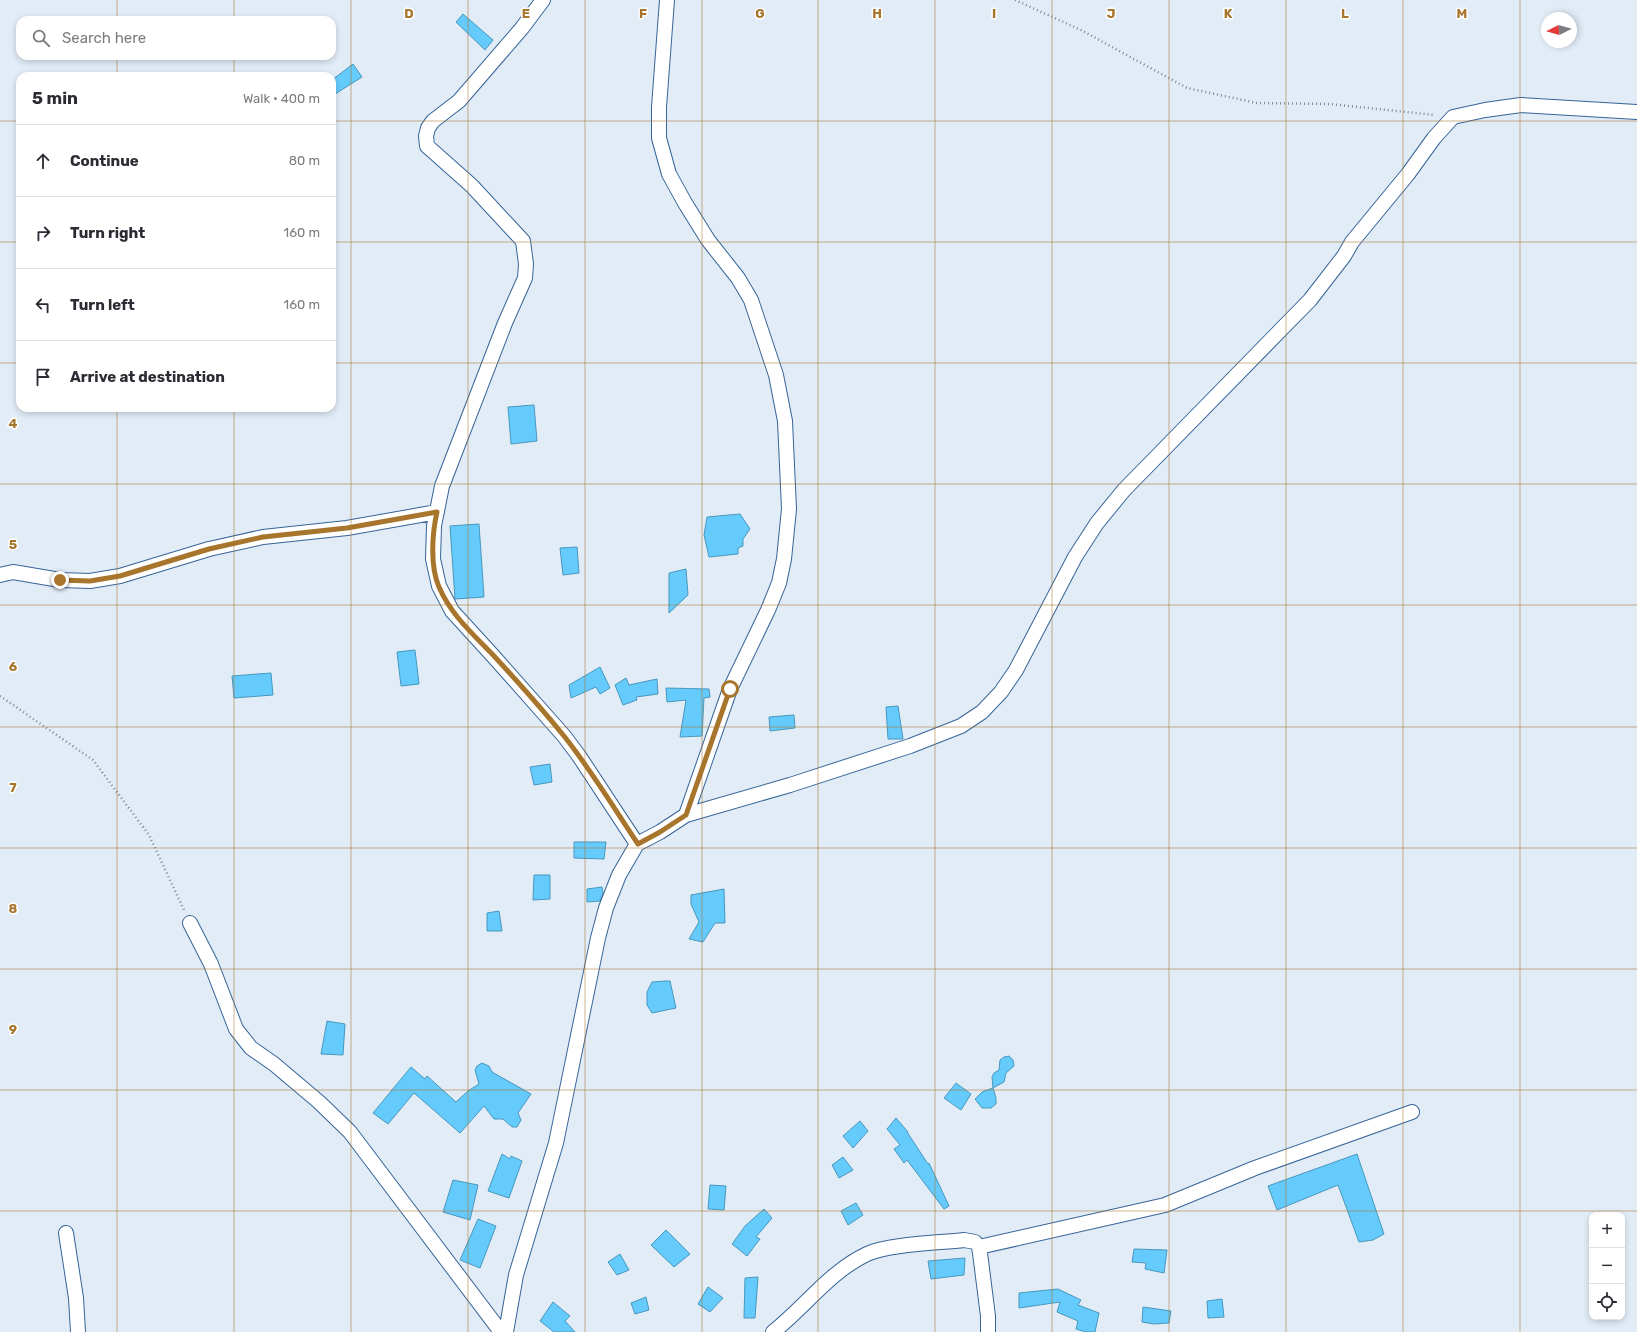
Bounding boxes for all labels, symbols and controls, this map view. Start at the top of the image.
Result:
text: D [404,6,414,21]
text: E [522,6,530,21]
text: F [639,6,647,21]
text: G [755,6,765,21]
text: H [872,6,882,21]
text: I [992,6,996,21]
text: J [1107,6,1115,21]
text: K [1224,6,1233,21]
text: L [1341,6,1349,21]
text: M [1457,6,1467,21]
north arrow [1541,12,1577,48]
search box [16,16,336,60]
icon: search [30,27,52,49]
text: Search here [62,29,146,47]
text: 5 min [32,88,78,108]
text: Walk · 400 m [243,91,320,106]
icon: ahead [32,150,54,172]
text: Continue [70,152,139,170]
text: 80 m [289,153,320,168]
icon: right [32,222,54,244]
text: Turn right [70,224,145,242]
text: 160 m [284,225,320,240]
icon: left [32,294,54,316]
text: Turn left [70,296,135,314]
text: 160 m [284,297,320,312]
icon: arrive [32,366,54,388]
text: Arrive at destination [70,368,225,386]
text: 4 [9,416,18,431]
text: 5 [9,537,17,552]
route end [51,571,69,589]
text: 6 [9,659,18,674]
route start [721,680,739,698]
text: 7 [9,780,17,795]
text: 8 [9,901,18,916]
text: 9 [9,1022,17,1037]
map controls [1589,1212,1625,1320]
button: + [1589,1212,1625,1248]
button: − [1589,1248,1625,1284]
button: locate [1589,1284,1625,1320]

